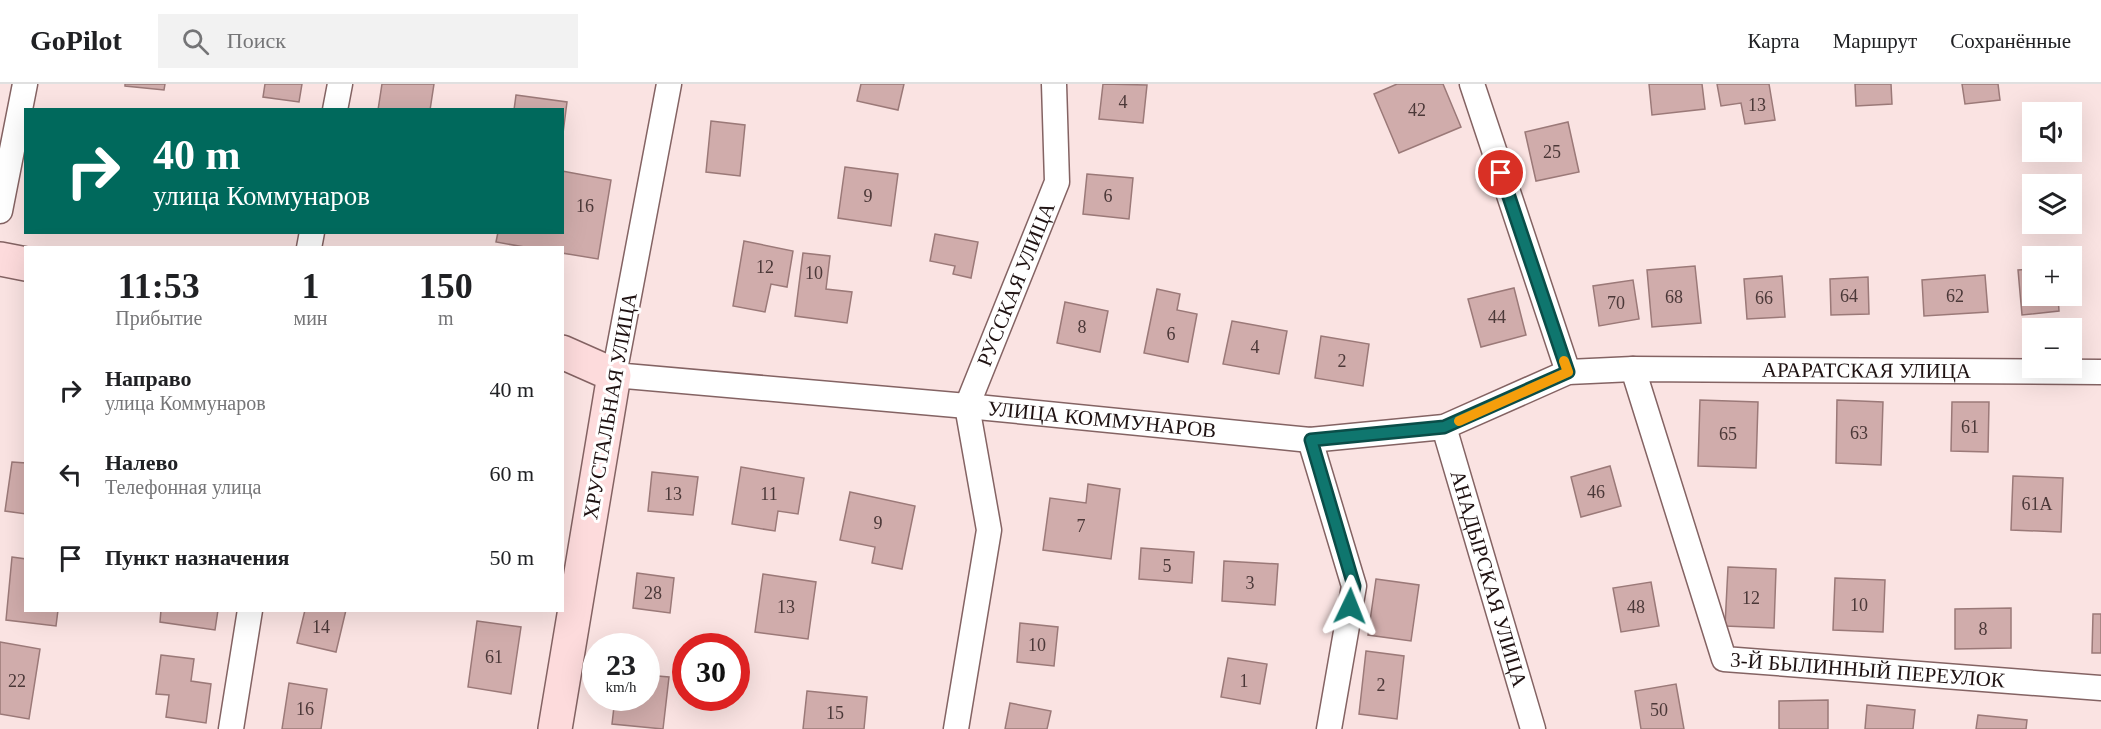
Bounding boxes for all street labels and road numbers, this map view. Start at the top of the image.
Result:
street label: РУССКАЯ УЛИЦА [972,198,1060,370]
street label: ХРУСТАЛЬНАЯ УЛИЦА [578,290,642,521]
street label: АРАРАТСКАЯ УЛИЦА [1762,358,1972,383]
street label: УЛИЦА КОММУНАРОВ [986,396,1217,443]
street label: АНАДЫРСКАЯ УЛИЦА [1445,467,1532,691]
street label: 3-Й БЫЛИННЫЙ ПЕРЕУЛОК [1729,648,2007,693]

